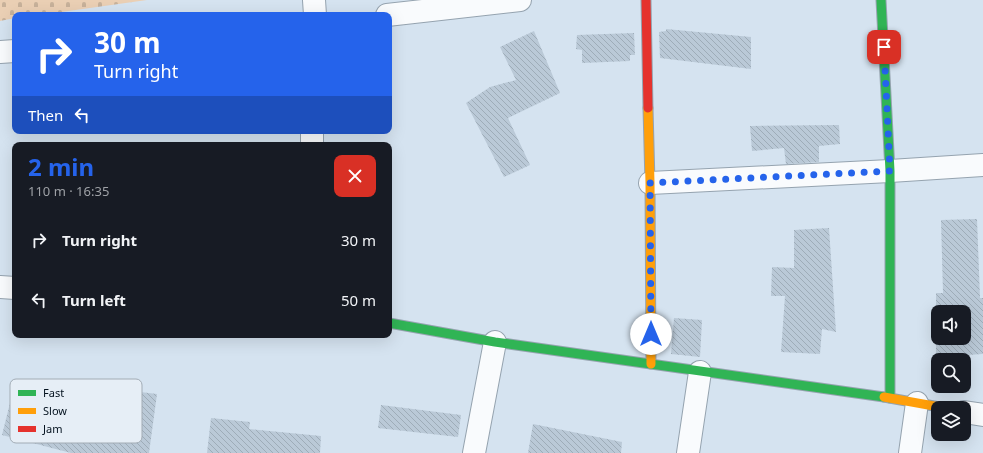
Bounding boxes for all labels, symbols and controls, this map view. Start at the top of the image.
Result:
text: 30 m [94,23,161,61]
icon: right [28,28,80,80]
pin [867,30,901,64]
icon: arrive [873,36,895,58]
text: Turn right [94,59,178,83]
icon: left [71,104,93,126]
text: Then [28,105,63,125]
text: 2 min [28,150,94,183]
button: close [334,155,376,197]
text: 110 m · 16:35 [28,182,109,200]
icon: right [28,229,50,251]
text: Turn right [62,230,137,250]
text: 30 m [341,230,376,250]
icon: left [28,289,50,311]
text: Turn left [62,290,126,310]
text: 50 m [341,290,376,310]
map controls [931,305,971,441]
button: sound [931,305,971,345]
position arrow [630,313,672,355]
button: search [931,353,971,393]
legend [10,379,142,443]
text: Fast [43,385,64,400]
button: layers [931,401,971,441]
text: Slow [43,403,67,418]
text: Jam [42,421,62,436]

